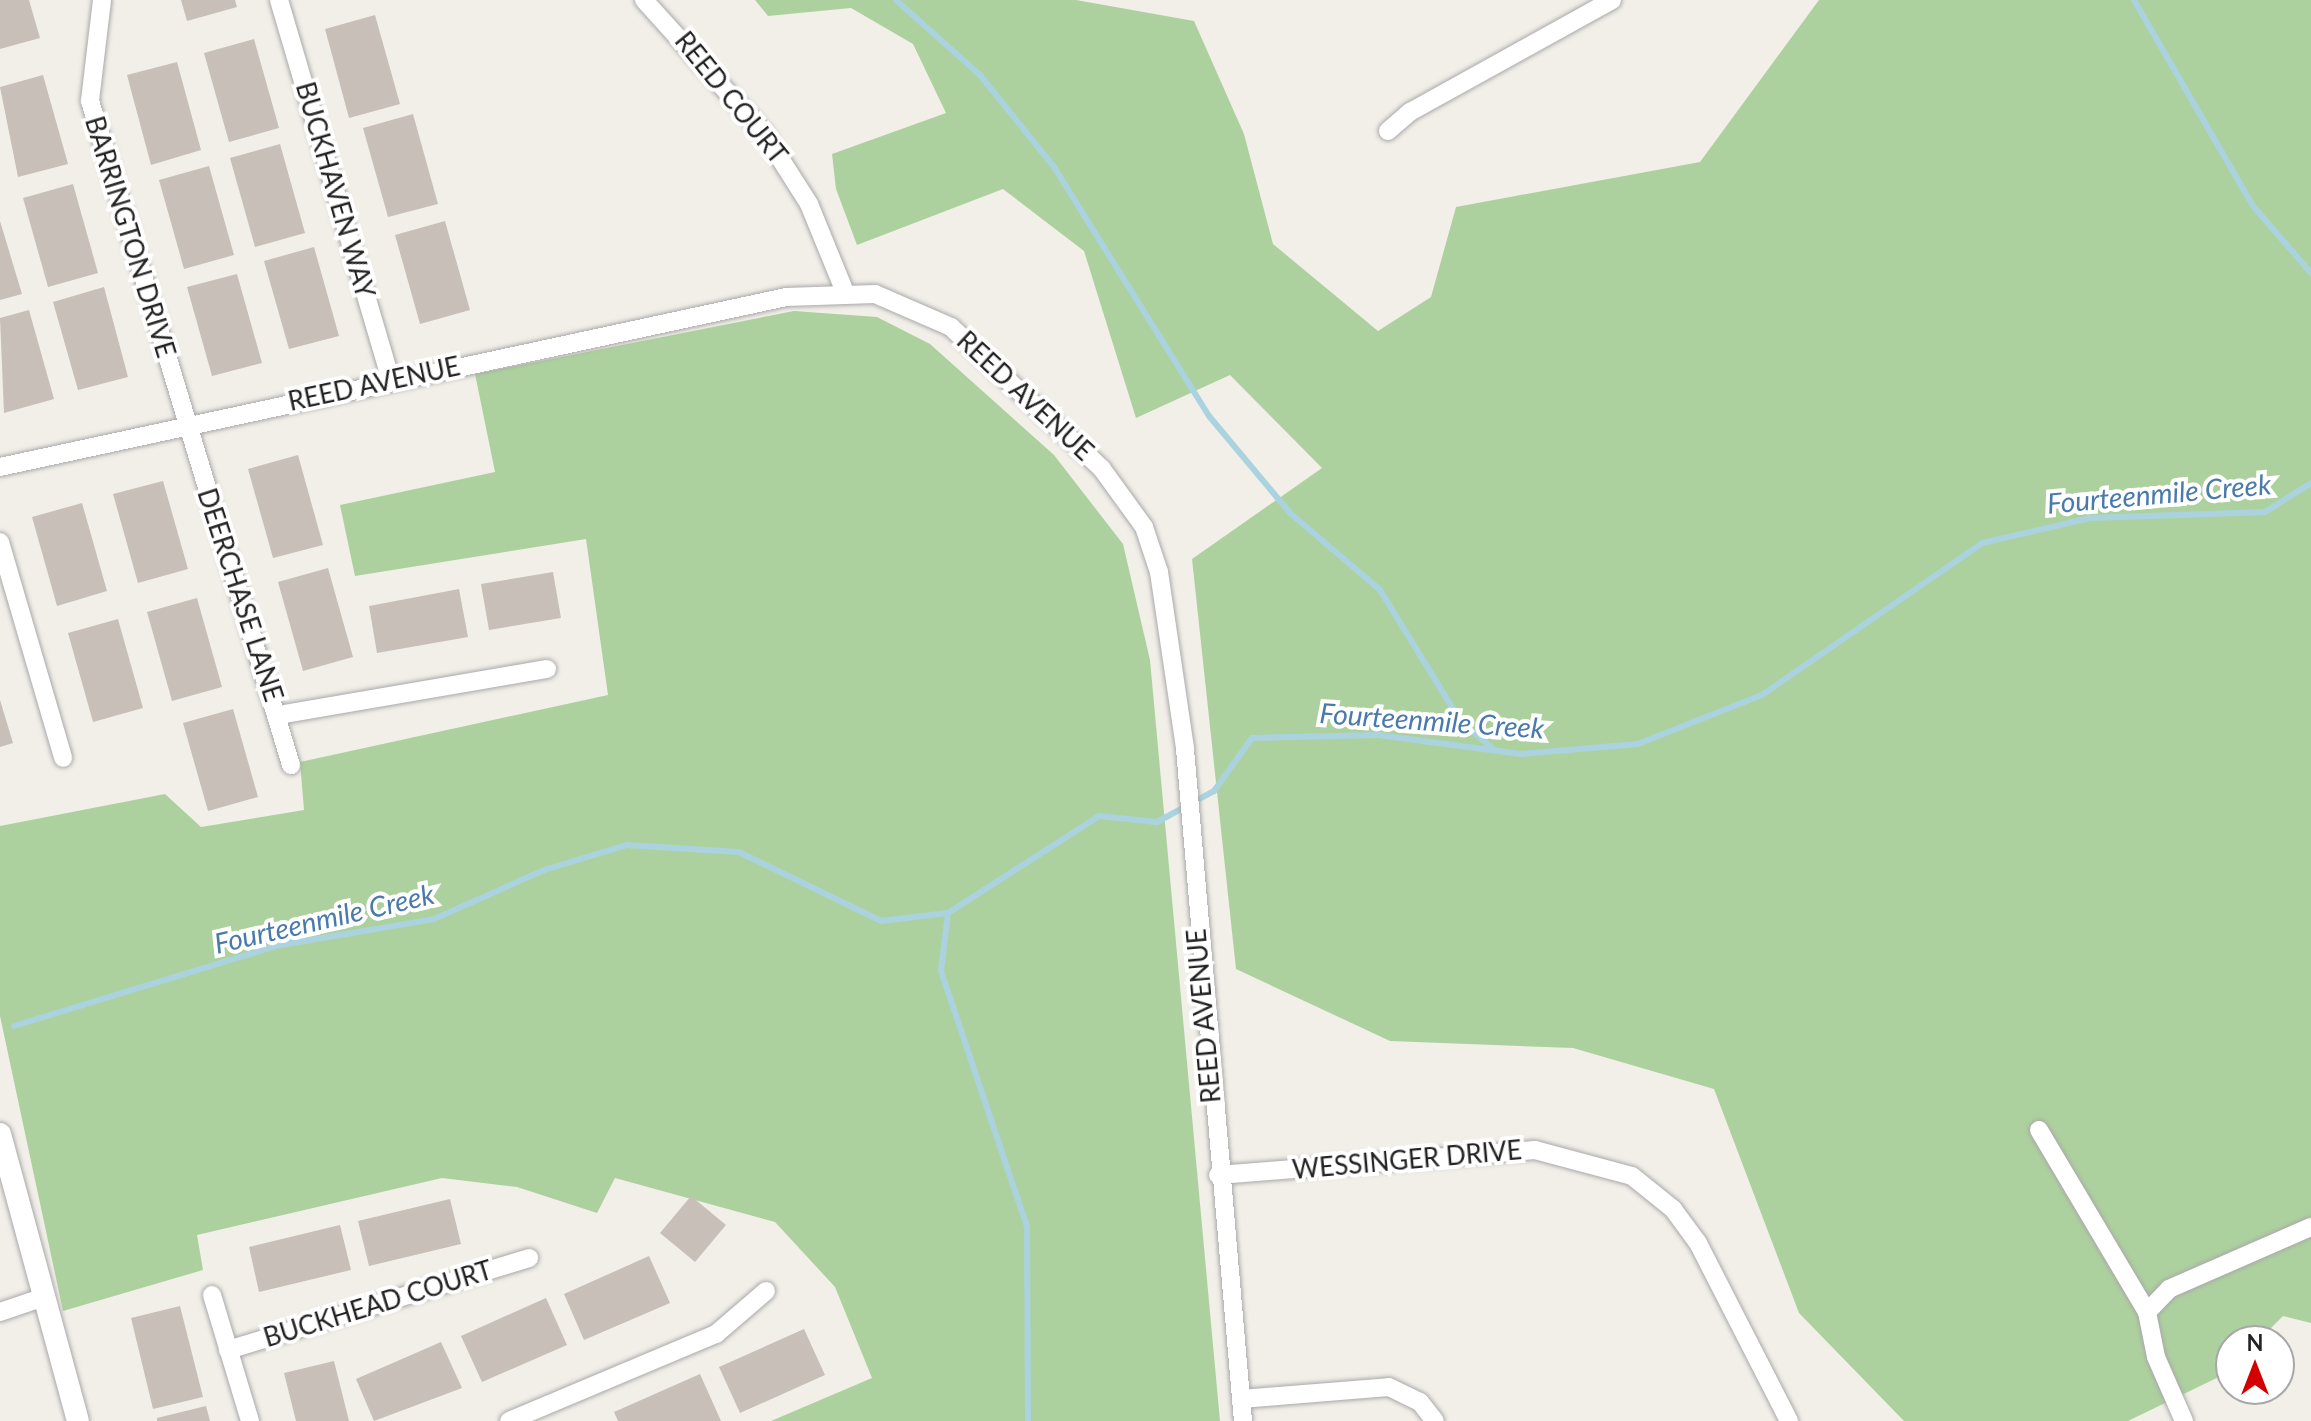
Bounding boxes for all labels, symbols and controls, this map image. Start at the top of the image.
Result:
street label: REED COURT [668,26,794,170]
street label: BUCKHAVEN WAY [289,78,381,302]
street label: BARRINGTON DRIVE [78,113,182,361]
street label: REED AVENUE [950,325,1100,467]
street label: REED AVENUE [285,350,463,418]
water label: Fourteenmile Creek [2046,466,2272,520]
street label: DEERCHASE LANE [191,484,289,706]
water label: Fourteenmile Creek [1319,695,1545,745]
water label: Fourteenmile Creek [211,876,437,960]
street label: REED AVENUE [1181,927,1227,1105]
street label: WESSINGER DRIVE [1291,1134,1523,1186]
street label: BUCKHEAD COURT [260,1254,496,1354]
north arrow [2215,1325,2295,1405]
text: N [2247,1329,2263,1356]

